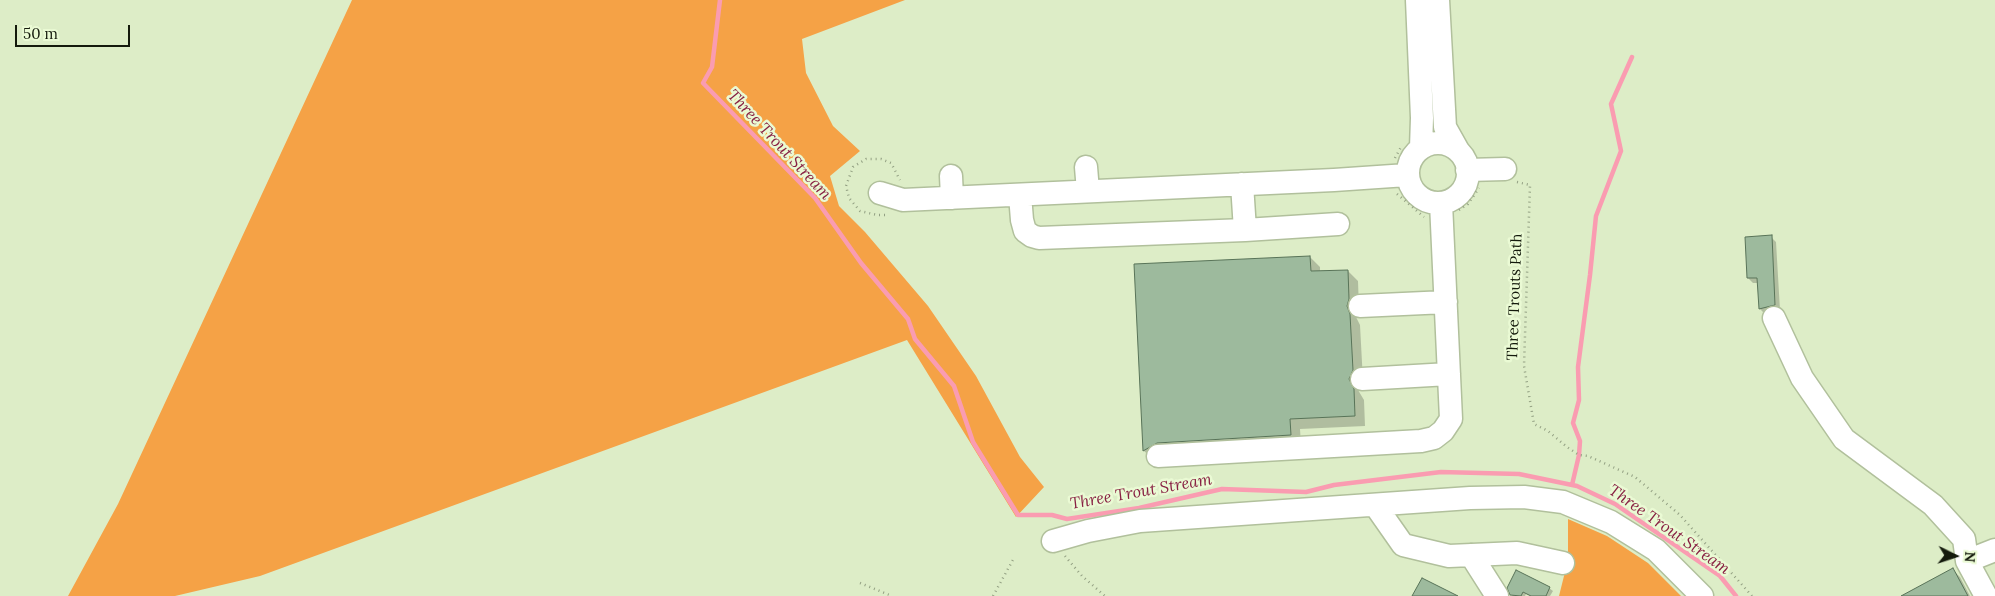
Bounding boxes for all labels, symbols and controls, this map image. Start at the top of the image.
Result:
scale bar [18,15,132,47]
text: 50 m [23,24,58,43]
water label: Three Trout Stream [723,86,835,204]
street label: Three Trouts Path [1504,233,1526,361]
water label: Three Trout Stream [1069,470,1213,514]
water label: Three Trout Stream [1605,481,1733,579]
north arrow [1930,531,1980,581]
text: N [1961,551,1979,563]

